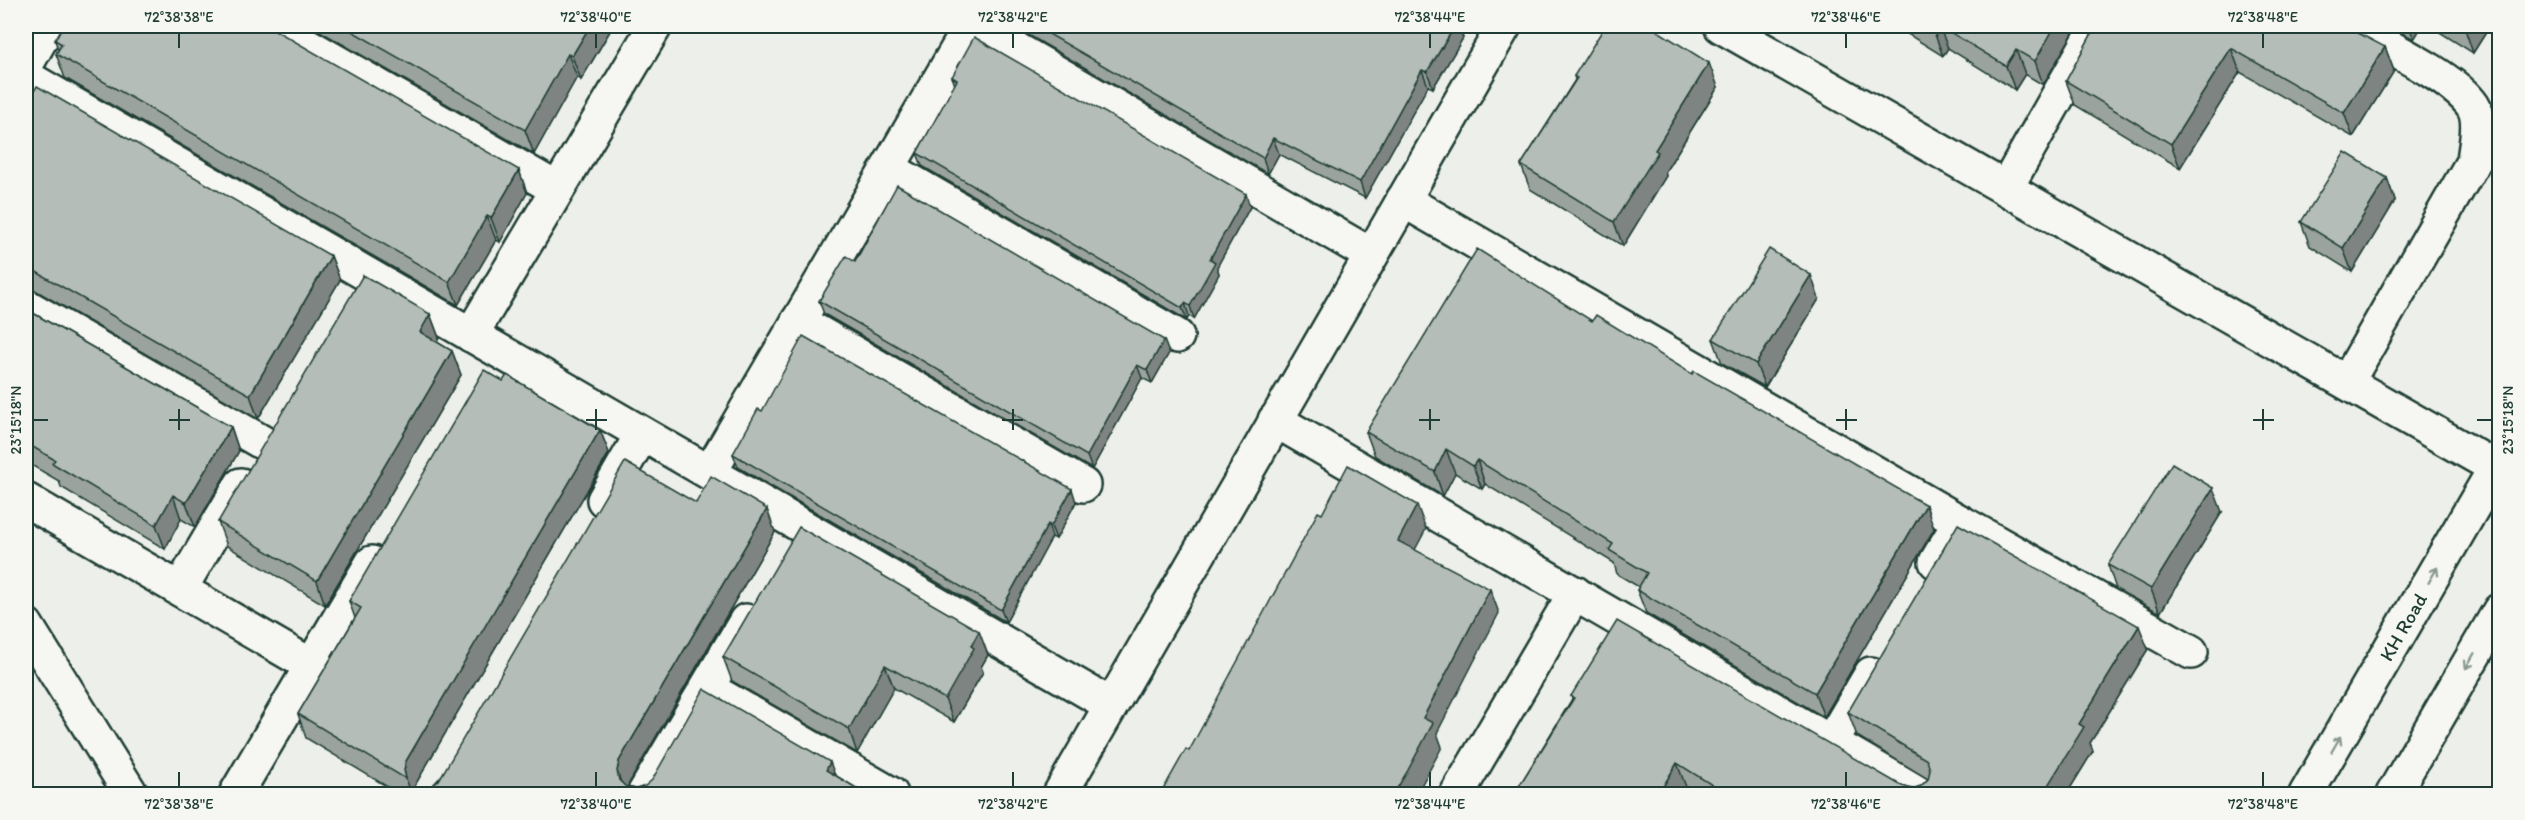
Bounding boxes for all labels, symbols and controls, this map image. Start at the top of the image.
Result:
text: 72°38'38"E [144,8,214,26]
text: 72°38'40"E [561,8,631,26]
text: 72°38'42"E [978,8,1048,26]
text: 72°38'44"E [1395,8,1465,26]
text: 72°38'46"E [1811,8,1881,26]
text: 72°38'48"E [2228,8,2298,26]
text: 23°15'18"N [7,386,25,454]
text: 23°15'18"N [2499,386,2517,454]
one-way arrow [2427,567,2439,584]
street label: KH Road [2374,589,2432,665]
one-way arrow [2464,652,2476,669]
one-way arrow [2330,736,2342,753]
text: 72°38'38"E [144,795,214,813]
text: 72°38'40"E [561,795,631,813]
text: 72°38'42"E [978,795,1048,813]
text: 72°38'44"E [1395,795,1465,813]
text: 72°38'46"E [1811,795,1881,813]
text: 72°38'48"E [2228,795,2298,813]

